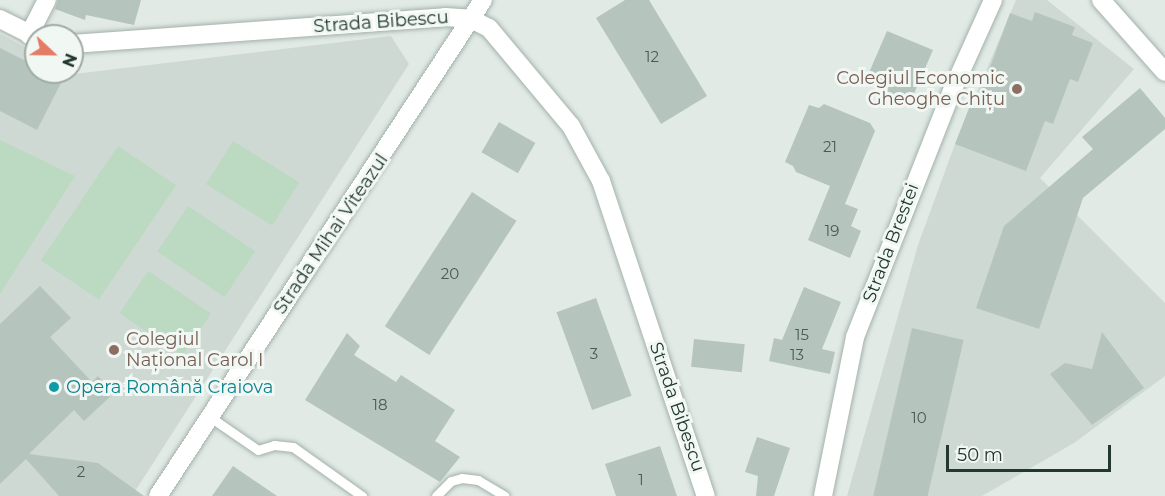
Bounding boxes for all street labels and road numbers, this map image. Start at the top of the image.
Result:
street label: Strada Bibescu [313,6,449,38]
street label: Strada Mihai Viteazul [269,150,393,318]
street label: Strada Brestei [858,180,924,306]
street label: Strada Bibescu [645,339,709,475]

